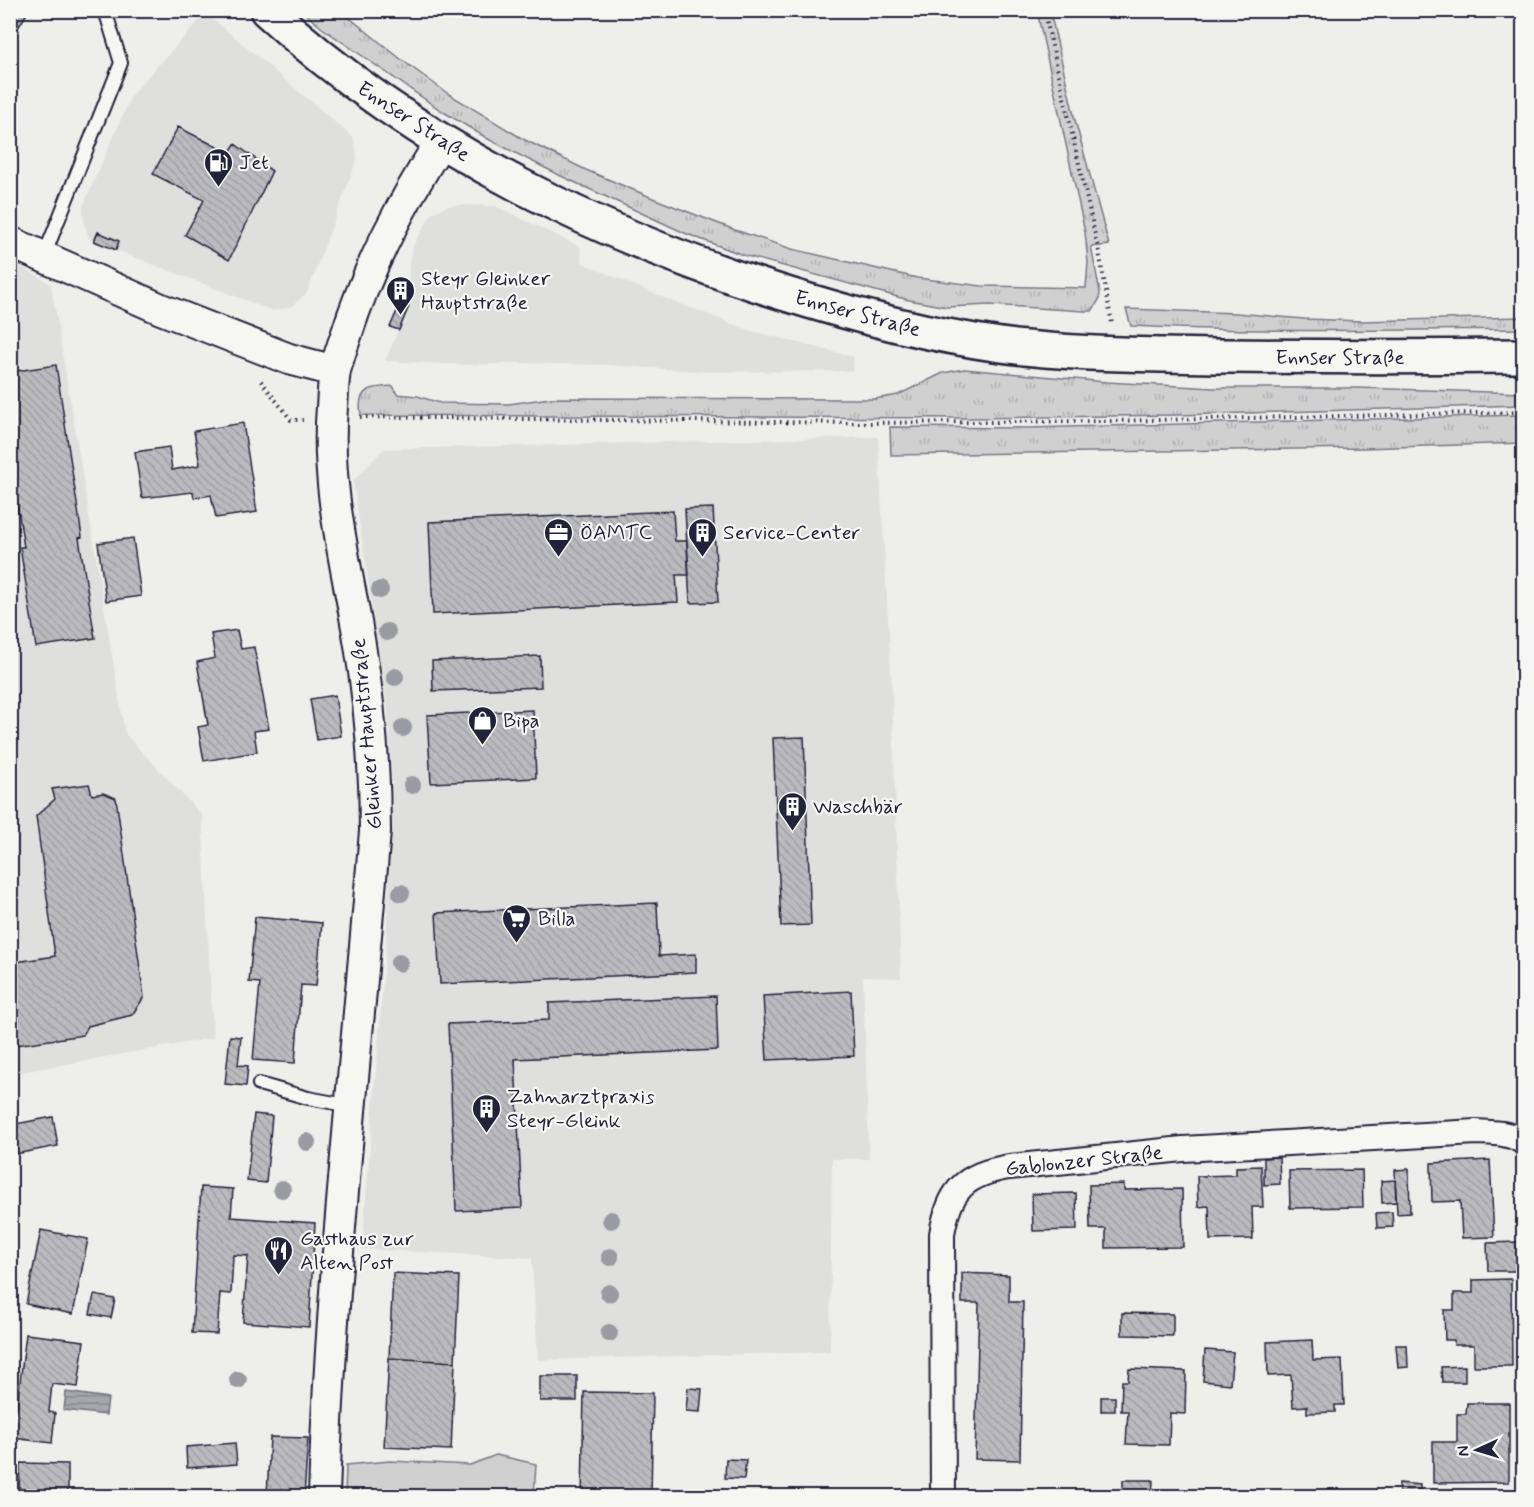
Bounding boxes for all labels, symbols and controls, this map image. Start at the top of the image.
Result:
street label: Ennser Straße [352,75,475,169]
fuel station icon: Jet [202,146,234,188]
place label: Jet [239,149,269,177]
place label: Steyr Gleinker Hauptstraße [421,265,550,317]
building icon: Steyr Gleinker Hauptstraße [384,274,416,316]
street label: Ennser Straße [792,284,924,344]
street label: Ennser Straße [1275,344,1405,372]
office icon: ÖAMTC [543,516,575,558]
building icon: Service-Center [686,516,718,558]
place label: ÖAMTC [580,519,653,547]
place label: Service-Center [723,519,860,547]
street label: Gleinker Hauptstraße [345,637,389,831]
shop icon: Bipa [466,704,498,746]
place label: Bipa [503,707,540,735]
building icon: Waschbär [776,790,808,832]
place label: Waschbär [813,793,903,821]
supermarket icon: Billa [501,902,533,944]
place label: Billa [538,905,576,933]
place label: Zahnarztpraxis Steyr-Gleink [507,1083,654,1135]
building icon: Zahnarztpraxis Steyr-Gleink [470,1092,502,1134]
street label: Gablonzer Straße [1004,1139,1164,1183]
place label: Gasthaus zur Alten Post [300,1225,414,1277]
restaurant icon: Gasthaus zur Alten Post [263,1234,295,1276]
north arrow [1447,1420,1507,1480]
text: N [1453,1445,1474,1457]

